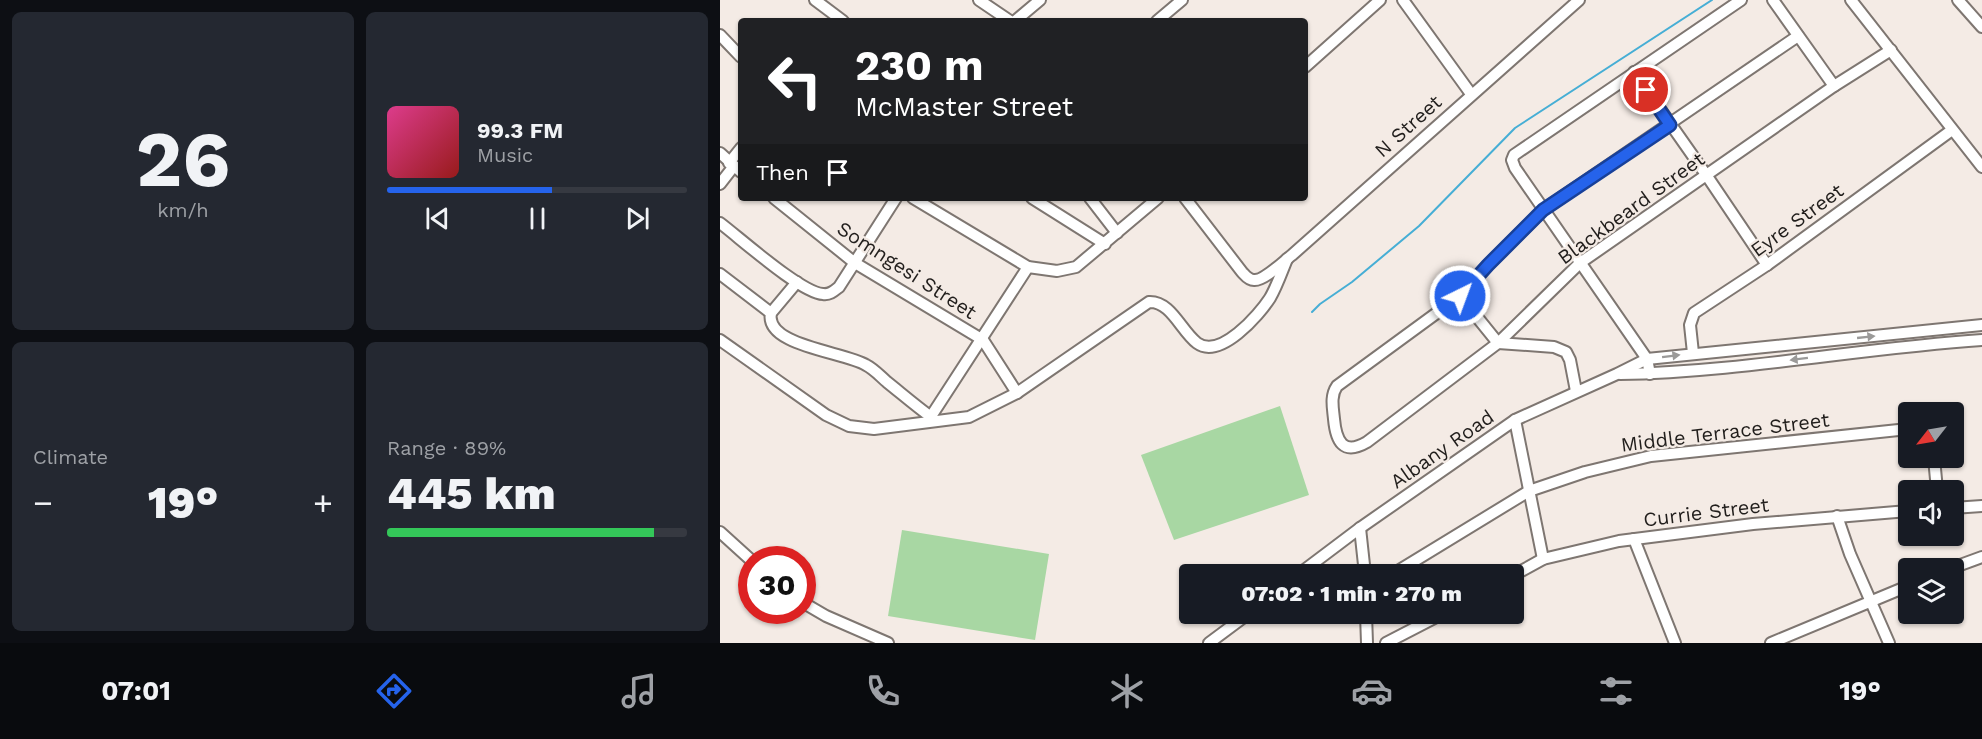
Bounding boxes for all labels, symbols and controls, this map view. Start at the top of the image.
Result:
text: 230 m [855,41,984,90]
icon: left [756,42,834,120]
pin [1620,64,1671,115]
icon: arrive [1629,73,1662,106]
street label: N Street [1370,89,1447,162]
text: McMaster Street [855,91,1073,123]
text: 26 [136,113,230,205]
text: 99.3 FM [477,118,563,143]
text: Music [477,143,533,167]
street label: Blackbeard Street [1553,146,1710,269]
icon: arrive [821,156,854,189]
text: Then [756,160,809,185]
street label: Eyre Street [1746,178,1849,262]
text: km/h [157,198,209,222]
icon: previous [421,202,454,235]
icon: pause [521,202,554,235]
icon: next [621,202,654,235]
street label: Somngesi Street [833,216,982,324]
position arrow [1428,264,1492,328]
one-way arrow [1856,332,1875,342]
one-way arrow [1662,351,1681,360]
one-way arrow [1789,354,1808,364]
north arrow [1898,402,1964,468]
map controls [1898,402,1964,624]
street label: Albany Road [1386,405,1498,493]
street label: Middle Terrace Street [1619,407,1831,457]
text: Range · 89% [387,436,506,460]
text: Climate [33,445,108,469]
text: 445 km [387,467,556,520]
text: 19° [148,476,218,529]
button: sound [1898,480,1964,546]
text: − [33,483,53,522]
text: + [313,483,333,522]
street label: Currie Street [1642,492,1771,532]
speed limit sign: 30 [738,546,816,624]
button: layers [1898,558,1964,624]
text: 07:02 · 1 min · 270 m [1241,581,1462,606]
icon: directions [373,670,415,712]
icon: music [618,670,660,712]
icon: phone [862,670,904,712]
icon: climate [1106,670,1148,712]
icon: car [1351,670,1393,712]
icon: filters [1595,670,1637,712]
text: 07:01 [101,675,171,707]
text: 19° [1839,675,1881,707]

